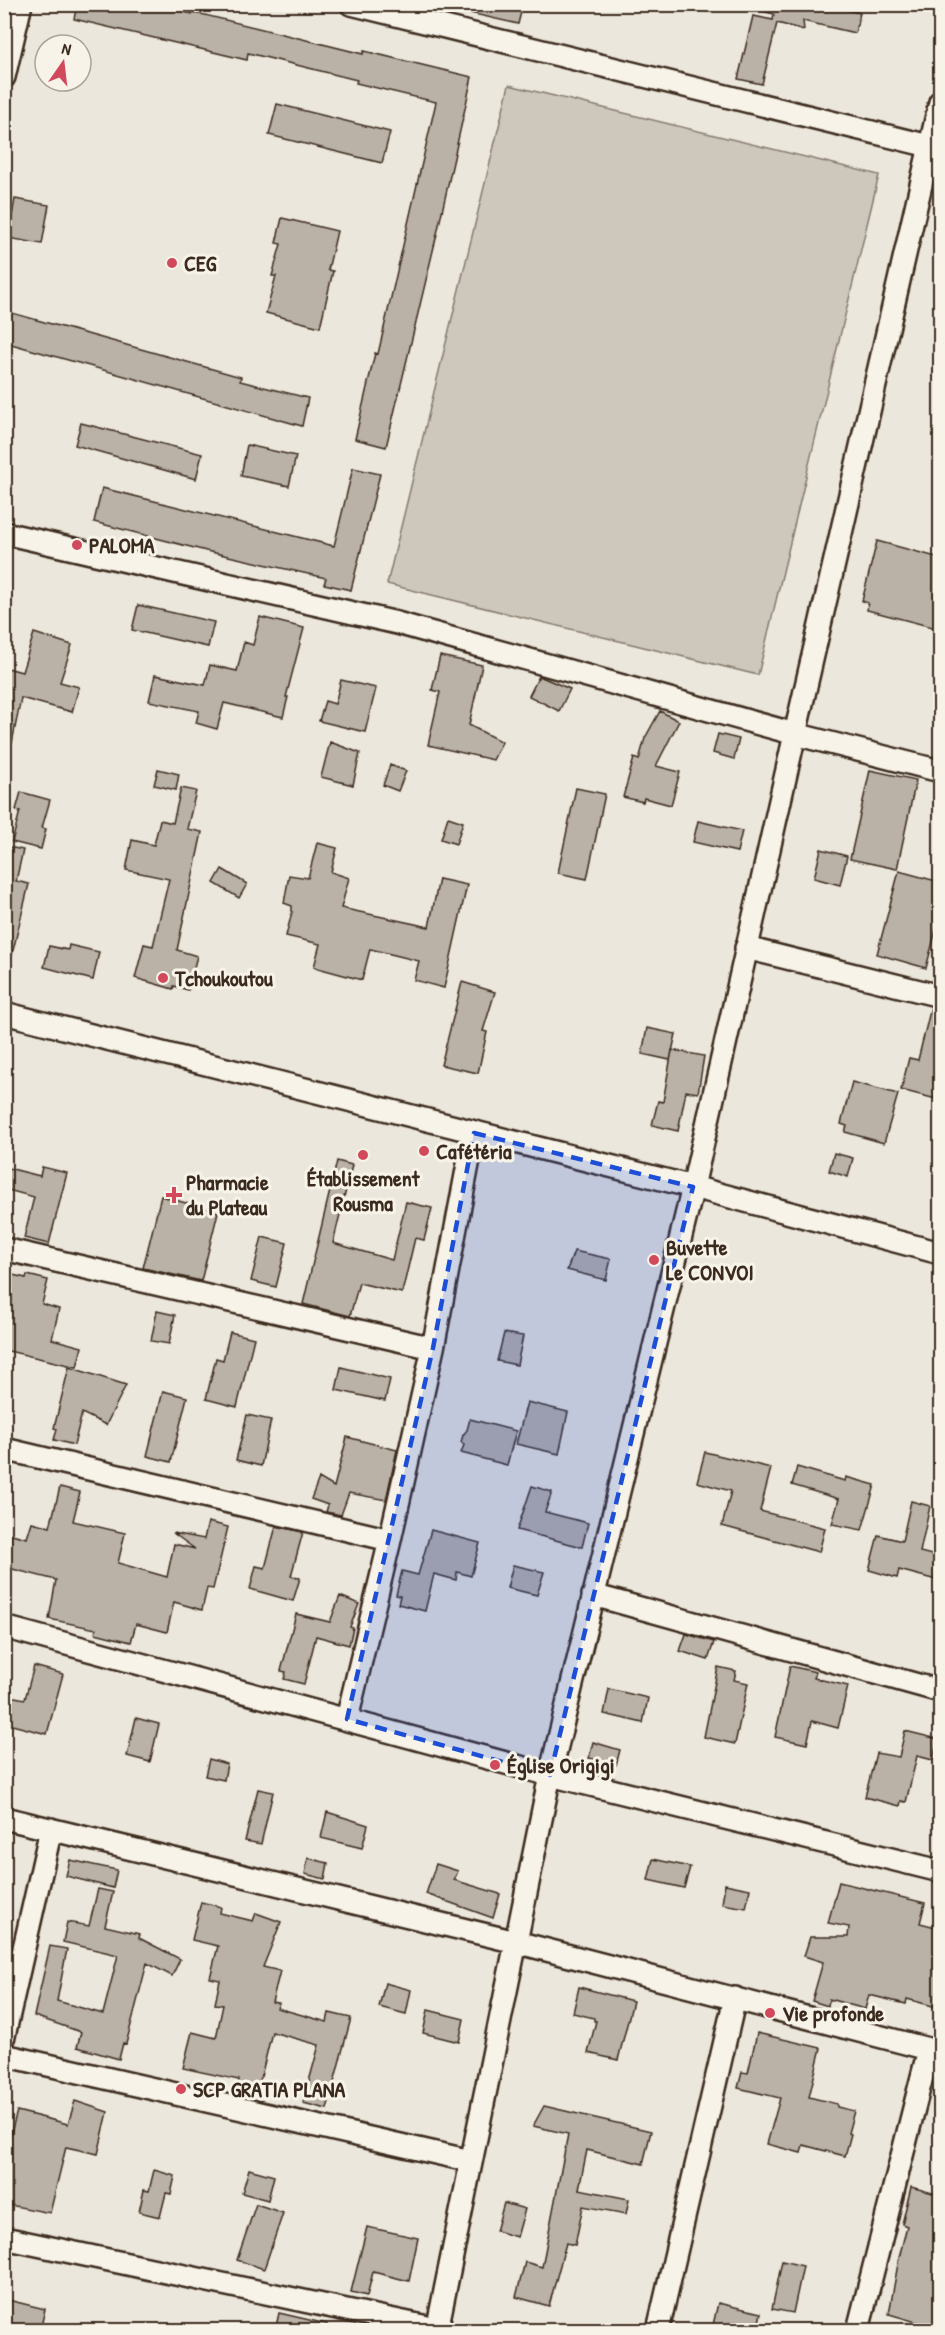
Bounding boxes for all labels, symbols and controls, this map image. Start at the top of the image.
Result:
north arrow [33,33,93,93]
text: N [60,37,74,60]
place label: CEG [184,248,217,278]
marker: CEG [165,256,179,270]
place label: PALOMA [89,530,155,560]
marker: PALOMA [70,538,84,552]
place label: Tchoukoutou [174,963,273,993]
marker: Tchoukoutou [156,971,170,985]
place label: Cafétéria [436,1136,512,1166]
marker: Cafétéria [417,1144,431,1158]
marker: Établissement Rousma [356,1148,370,1162]
place label: Établissement Rousma [307,1163,421,1218]
place label: Pharmacie du Plateau [186,1167,269,1222]
marker: Pharmacie du Plateau [167,1188,181,1202]
place label: Buvette Le CONVOI [666,1232,754,1287]
marker: Buvette Le CONVOI [647,1253,661,1267]
place label: Église Origigi [507,1750,615,1781]
marker: Église Origigi [488,1758,502,1772]
place label: Vie profonde [782,1998,884,2029]
marker: Vie profonde [763,2006,777,2020]
place label: SCP GRATIA PLANA [193,2074,346,2104]
marker: SCP GRATIA PLANA [174,2082,188,2096]

